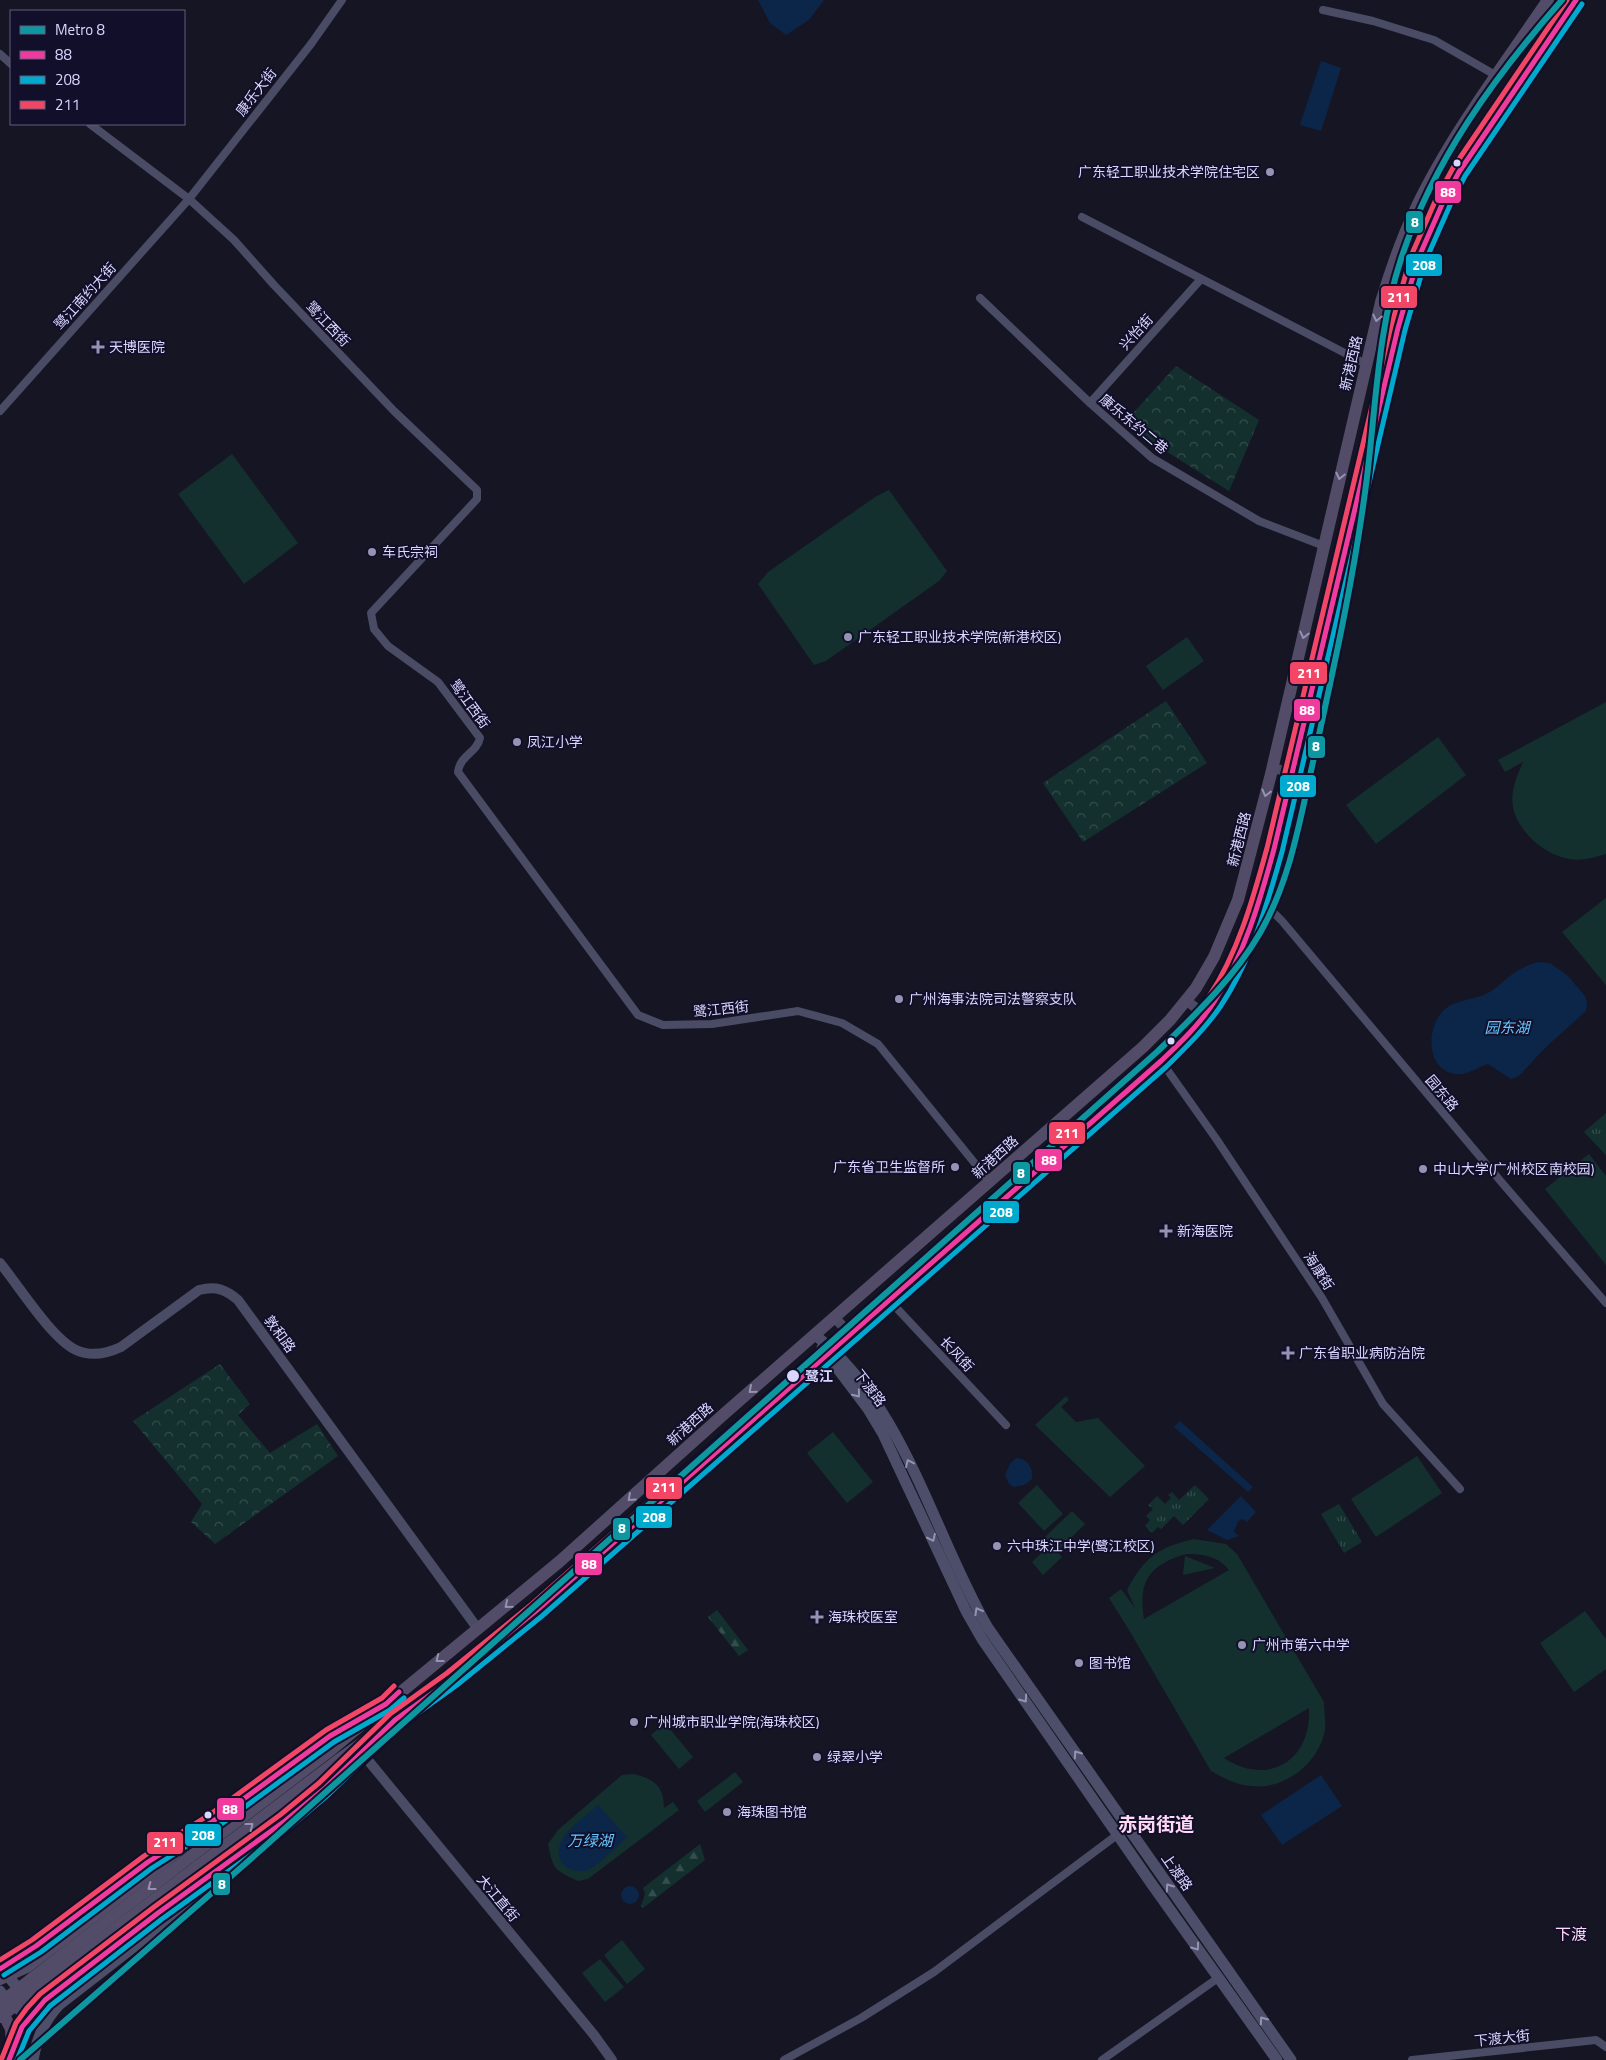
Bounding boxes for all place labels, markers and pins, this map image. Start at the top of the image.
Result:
unlabelled marker [1452,158,1462,168]
place label: 广东轻工职业技术学院住宅区 [1078,161,1260,182]
marker: 广东轻工职业技术学院住宅区 [1264,166,1276,178]
place label: 天博医院 [109,336,165,357]
marker: 天博医院 [91,340,105,354]
place label: 车氏宗祠 [382,541,438,562]
marker: 车氏宗祠 [366,546,378,558]
place label: 广东轻工职业技术学院(新港校区) [858,626,1061,647]
marker: 广东轻工职业技术学院(新港校区) [842,631,854,643]
place label: 凤江小学 [527,731,583,752]
marker: 凤江小学 [511,736,523,748]
place label: 广州海事法院司法警察支队 [909,988,1077,1009]
marker: 广州海事法院司法警察支队 [893,993,905,1005]
unlabelled marker [1166,1036,1176,1046]
place label: 广东省卫生监督所 [833,1156,945,1177]
place label: 中山大学(广州校区南校园) [1433,1158,1594,1179]
marker: 广东省卫生监督所 [949,1161,961,1173]
marker: 中山大学(广州校区南校园) [1417,1163,1429,1175]
place label: 新海医院 [1177,1220,1233,1241]
marker: 新海医院 [1159,1224,1173,1238]
place label: 广东省职业病防治院 [1299,1342,1425,1363]
marker: 广东省职业病防治院 [1281,1346,1295,1360]
place label: 鹭江 [805,1365,833,1386]
marker: 鹭江 [785,1368,801,1384]
place label: 六中珠江中学(鹭江校区) [1007,1535,1154,1556]
marker: 六中珠江中学(鹭江校区) [991,1540,1003,1552]
place label: 海珠校医室 [828,1606,898,1627]
marker: 海珠校医室 [810,1610,824,1624]
place label: 广州市第六中学 [1252,1634,1350,1655]
marker: 广州市第六中学 [1236,1639,1248,1651]
place label: 图书馆 [1089,1652,1131,1673]
marker: 图书馆 [1073,1657,1085,1669]
place label: 广州城市职业学院(海珠校区) [644,1711,819,1732]
marker: 广州城市职业学院(海珠校区) [628,1716,640,1728]
place label: 绿翠小学 [827,1746,883,1767]
marker: 绿翠小学 [811,1751,823,1763]
place label: 海珠图书馆 [737,1801,807,1822]
marker: 海珠图书馆 [721,1806,733,1818]
unlabelled marker [203,1810,213,1820]

